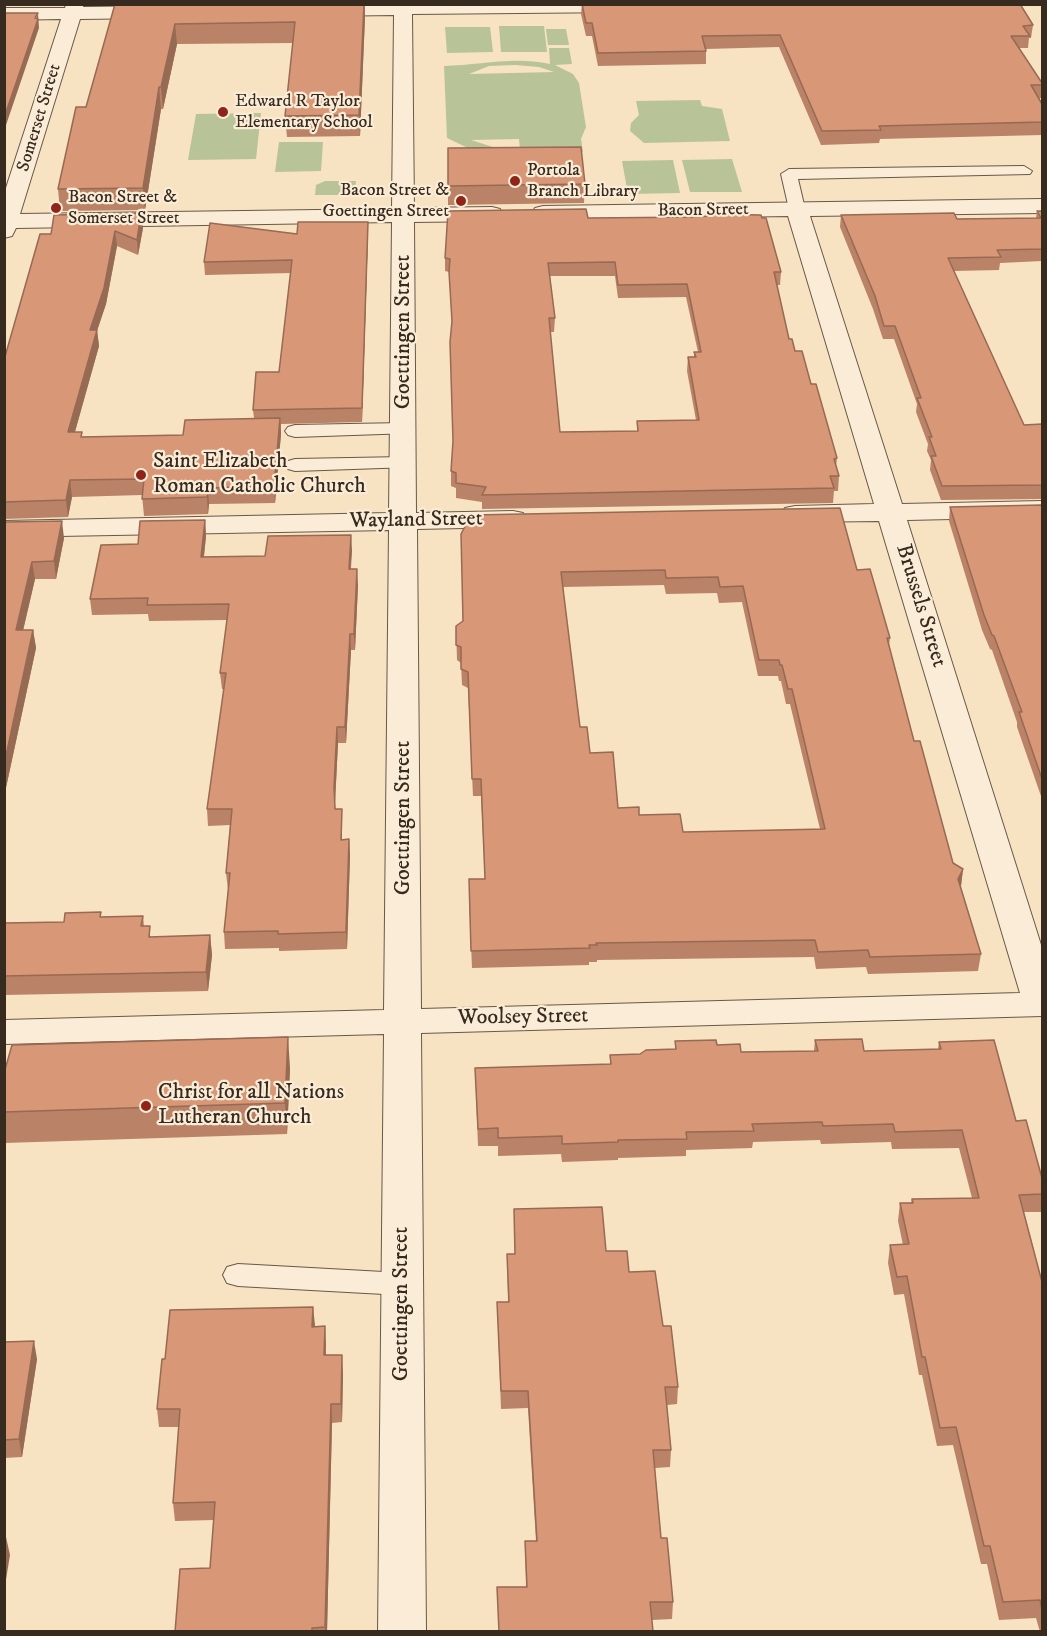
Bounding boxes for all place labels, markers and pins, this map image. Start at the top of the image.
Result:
place label: Edward R Taylor Elementary School [235,91,373,134]
marker: Edward R Taylor Elementary School [216,105,230,119]
place label: Portola Branch Library [527,160,639,202]
marker: Portola Branch Library [508,174,522,188]
place label: Bacon Street & Goettingen Street [323,180,449,222]
place label: Bacon Street & Somerset Street [68,187,179,230]
marker: Bacon Street & Goettingen Street [454,194,468,208]
marker: Bacon Street & Somerset Street [49,201,63,215]
place label: Saint Elizabeth Roman Catholic Church [153,449,366,500]
marker: Saint Elizabeth Roman Catholic Church [134,468,148,482]
place label: Christ for all Nations Lutheran Church [158,1080,344,1132]
marker: Christ for all Nations Lutheran Church [139,1099,153,1113]

